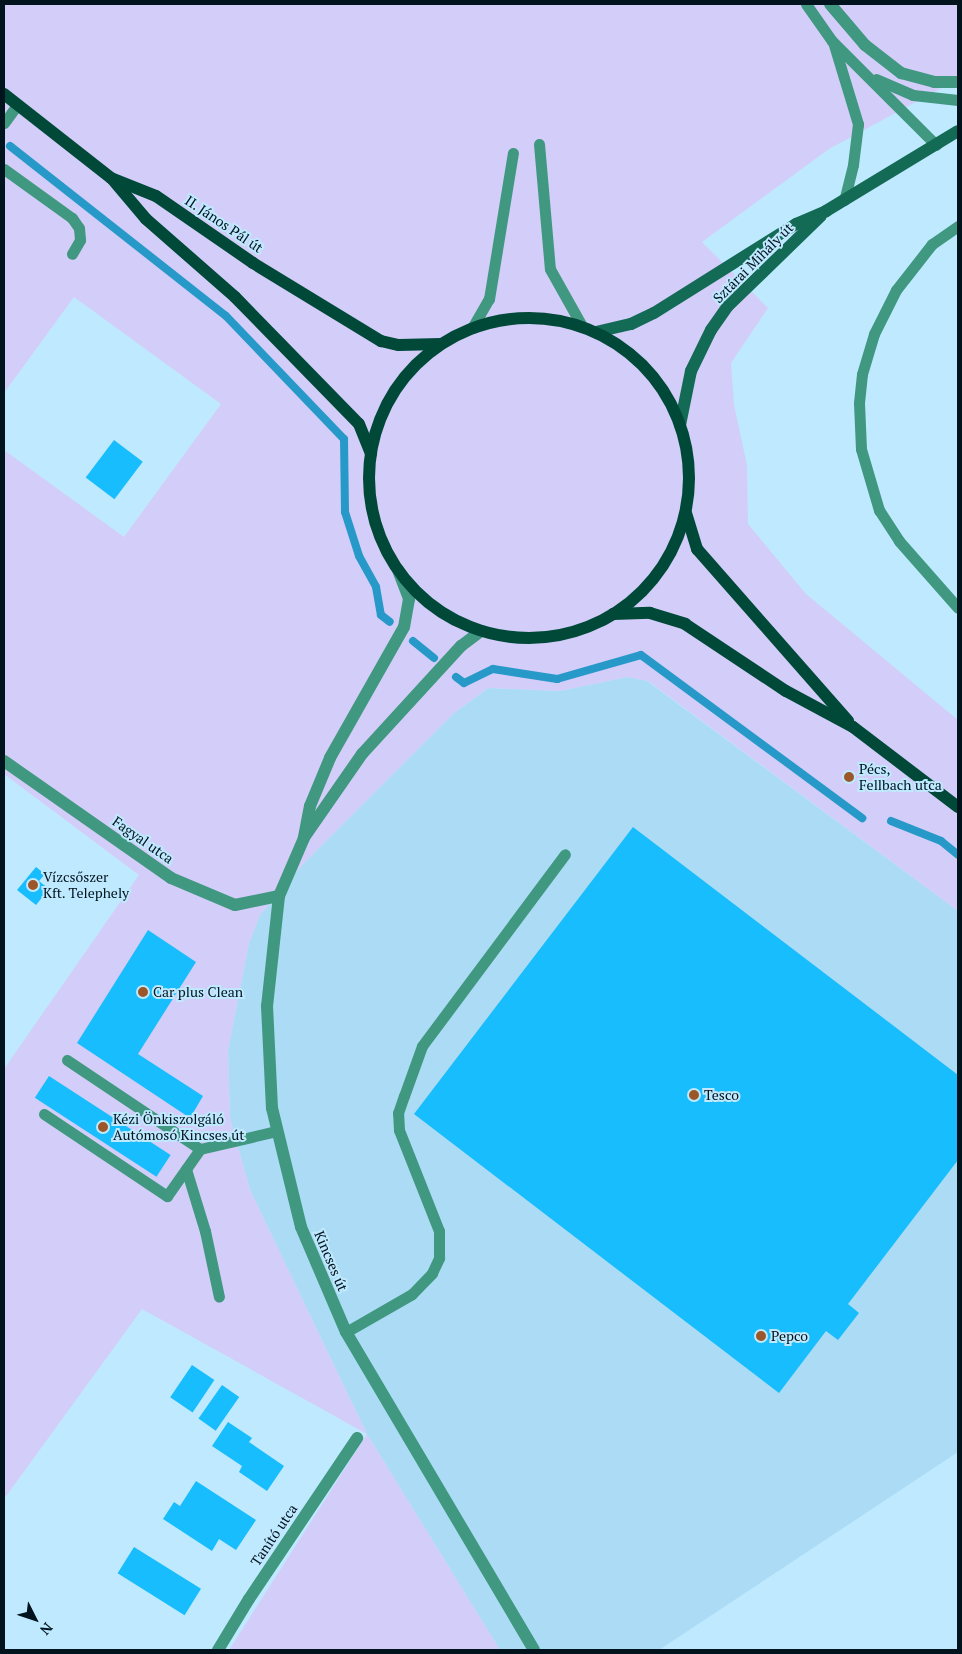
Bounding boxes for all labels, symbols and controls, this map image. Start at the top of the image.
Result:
street label: II. János Pál út [182,192,266,256]
street label: Sztárai Mihály út [710,220,796,306]
place label: Pécs, Fellbach utca [859,761,942,794]
marker: Pécs, Fellbach utca [843,771,855,783]
street label: Fagyal utca [109,813,177,867]
place label: Vízcsőszer Kft. Telephely [43,869,130,902]
marker: Vízcsőszer Kft. Telephely [27,879,39,891]
place label: Car plus Clean [153,984,243,1000]
marker: Car plus Clean [137,986,149,998]
place label: Tesco [704,1087,739,1103]
marker: Tesco [688,1089,700,1101]
place label: Kézi Önkiszolgáló Autómosó Kincses út [113,1111,244,1144]
marker: Kézi Önkiszolgáló Autómosó Kincses út [97,1121,109,1133]
street label: Kincses út [311,1228,351,1294]
place label: Pepco [771,1328,808,1344]
marker: Pepco [755,1330,767,1342]
street label: Tanító utca [247,1501,301,1569]
north arrow [10,1594,60,1644]
text: N [36,1619,57,1639]

